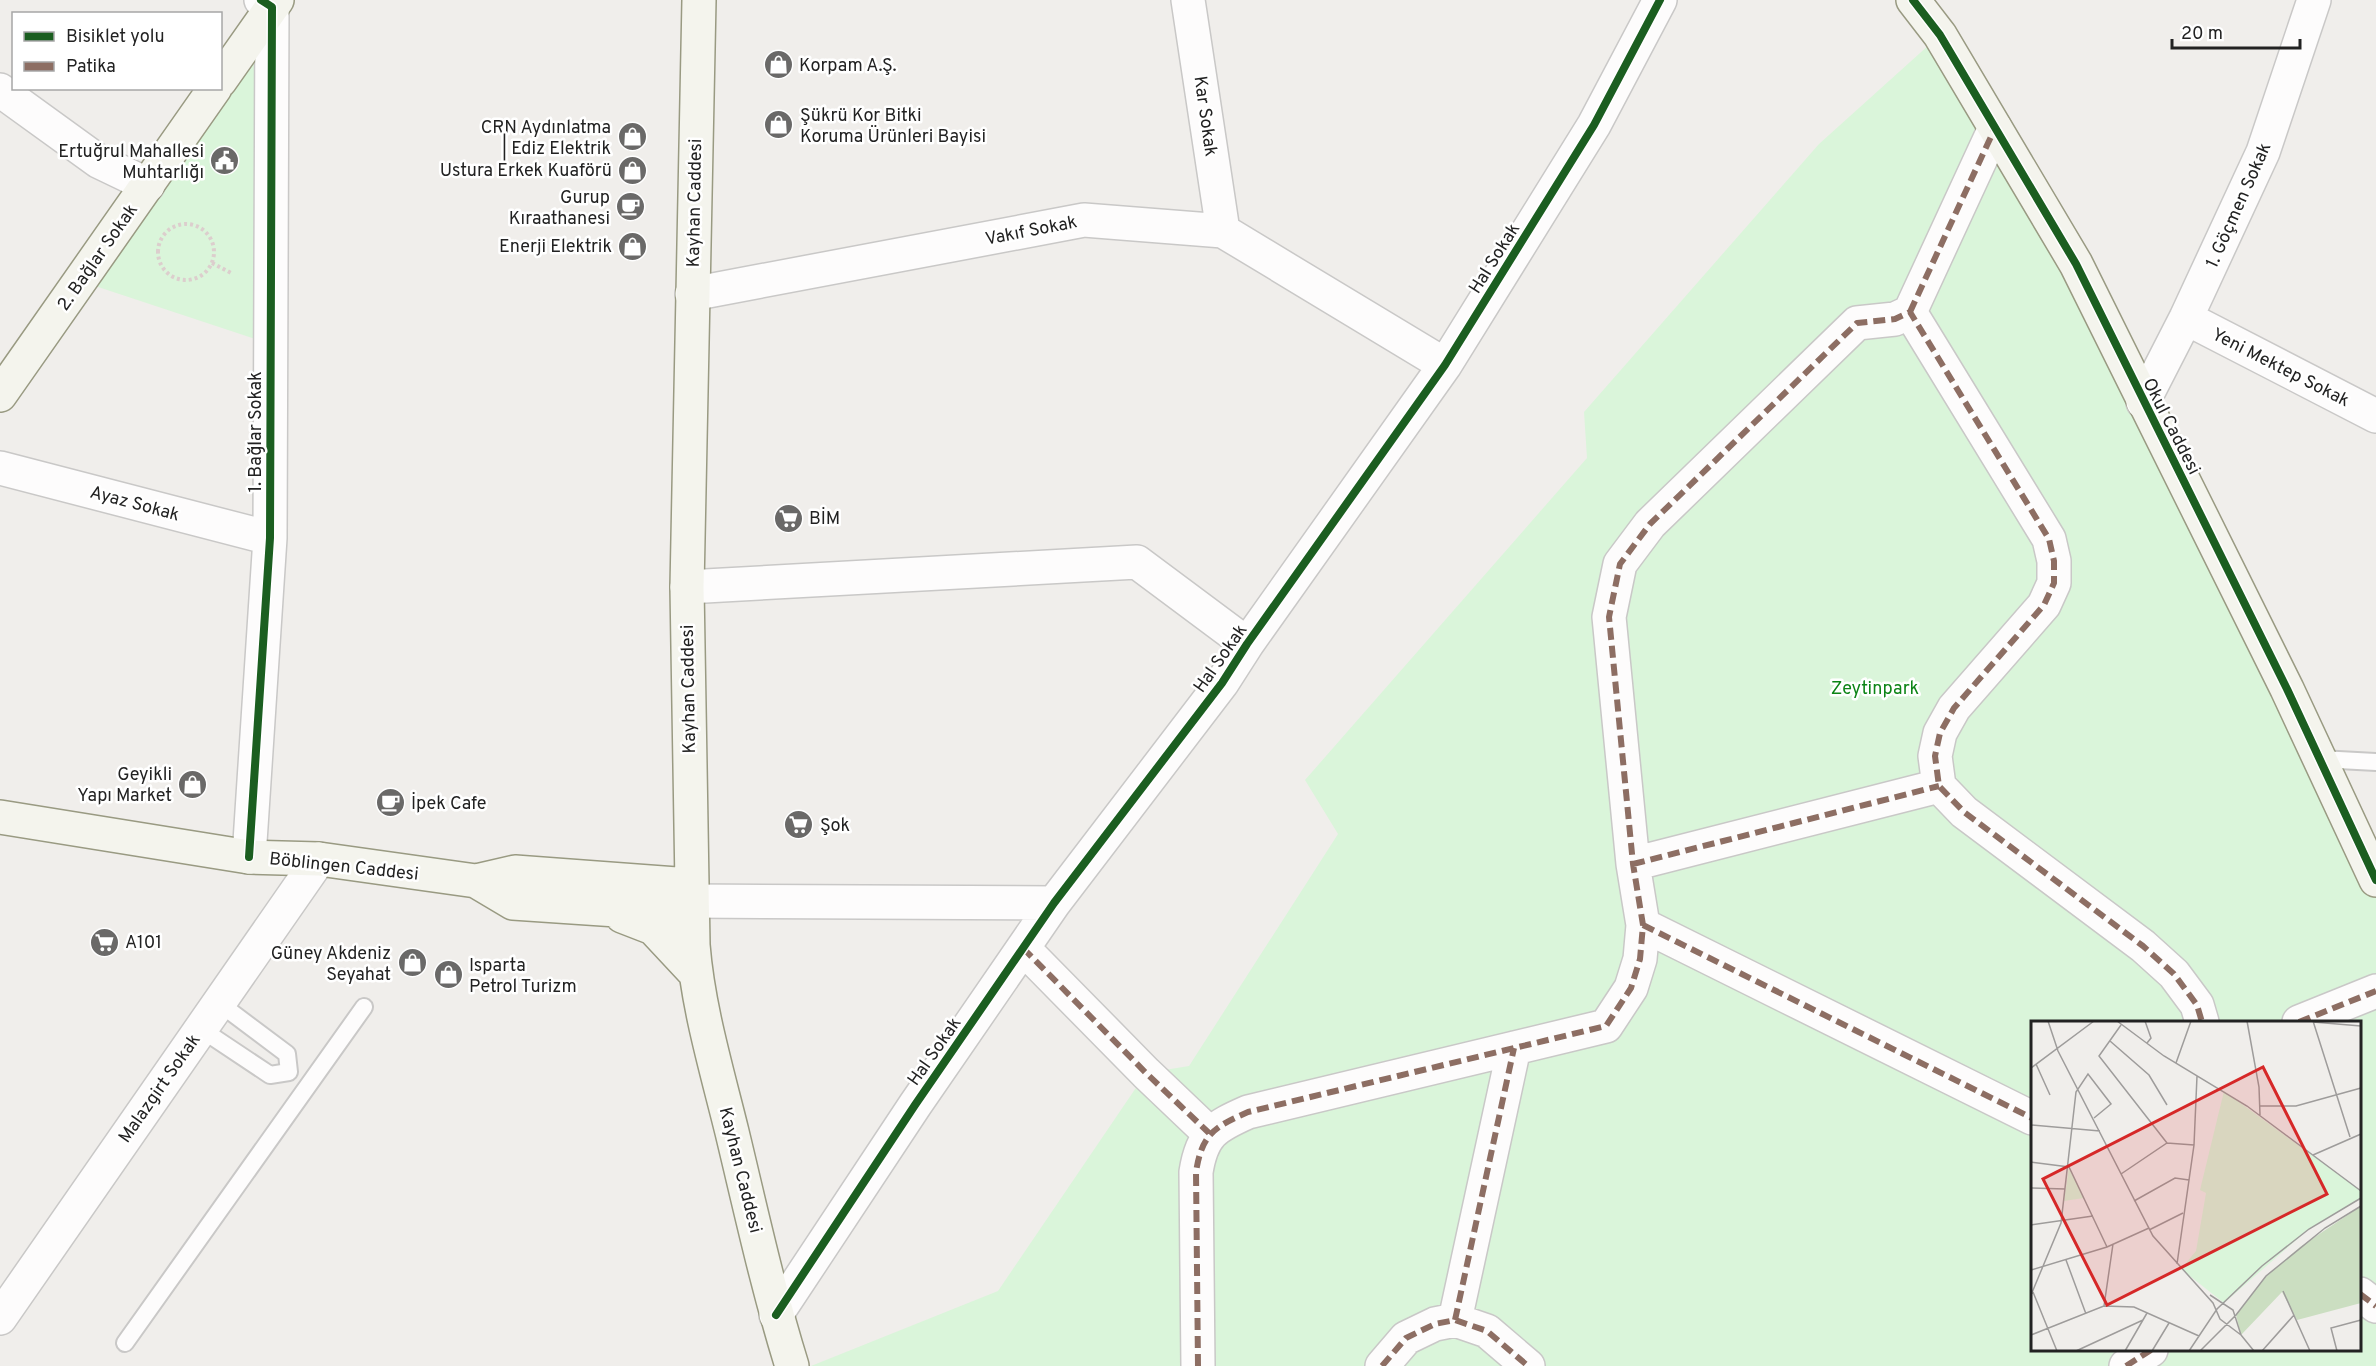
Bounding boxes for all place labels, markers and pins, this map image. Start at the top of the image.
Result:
shop icon: Korpam A.Ş. [762,49,794,81]
place label: Korpam A.Ş. [799,55,897,78]
place label: Şükrü Kor Bitki Koruma Ürünleri Bayisi [800,105,986,149]
shop icon: Şükrü Kor Bitki Koruma Ürünleri Bayisi [763,109,795,141]
place label: CRN Aydınlatma | Ediz Elektrik [481,117,611,161]
shop icon: CRN Aydınlatma | Ediz Elektrik [616,121,648,153]
place label: Ertuğrul Mahallesi Muhtarlığı [58,141,204,185]
public building icon: Ertuğrul Mahallesi Muhtarlığı [209,145,241,177]
shop icon: Ustura Erkek Kuaförü [617,154,649,186]
place label: Ustura Erkek Kuaförü [440,160,612,183]
place label: Gurup Kıraathanesi [509,187,610,231]
cafe icon: Gurup Kıraathanesi [615,191,647,223]
shop icon: Enerji Elektrik [617,230,649,262]
place label: Enerji Elektrik [499,236,612,259]
supermarket icon: BİM [772,502,804,534]
place label: BİM [809,506,840,531]
place label: Geyikli Yapı Market [77,764,172,808]
shop icon: Geyikli Yapı Market [177,768,209,800]
cafe icon: İpek Cafe [374,787,406,819]
place label: İpek Cafe [411,791,486,816]
supermarket icon: Şok [783,809,815,841]
place label: Şok [820,815,850,838]
supermarket icon: A101 [88,926,120,958]
place label: A101 [125,932,162,955]
place label: Güney Akdeniz Seyahat [271,943,391,987]
shop icon: Güney Akdeniz Seyahat [396,947,428,979]
place label: Isparta Petrol Turizm [469,955,577,999]
shop icon: Isparta Petrol Turizm [432,959,464,991]

